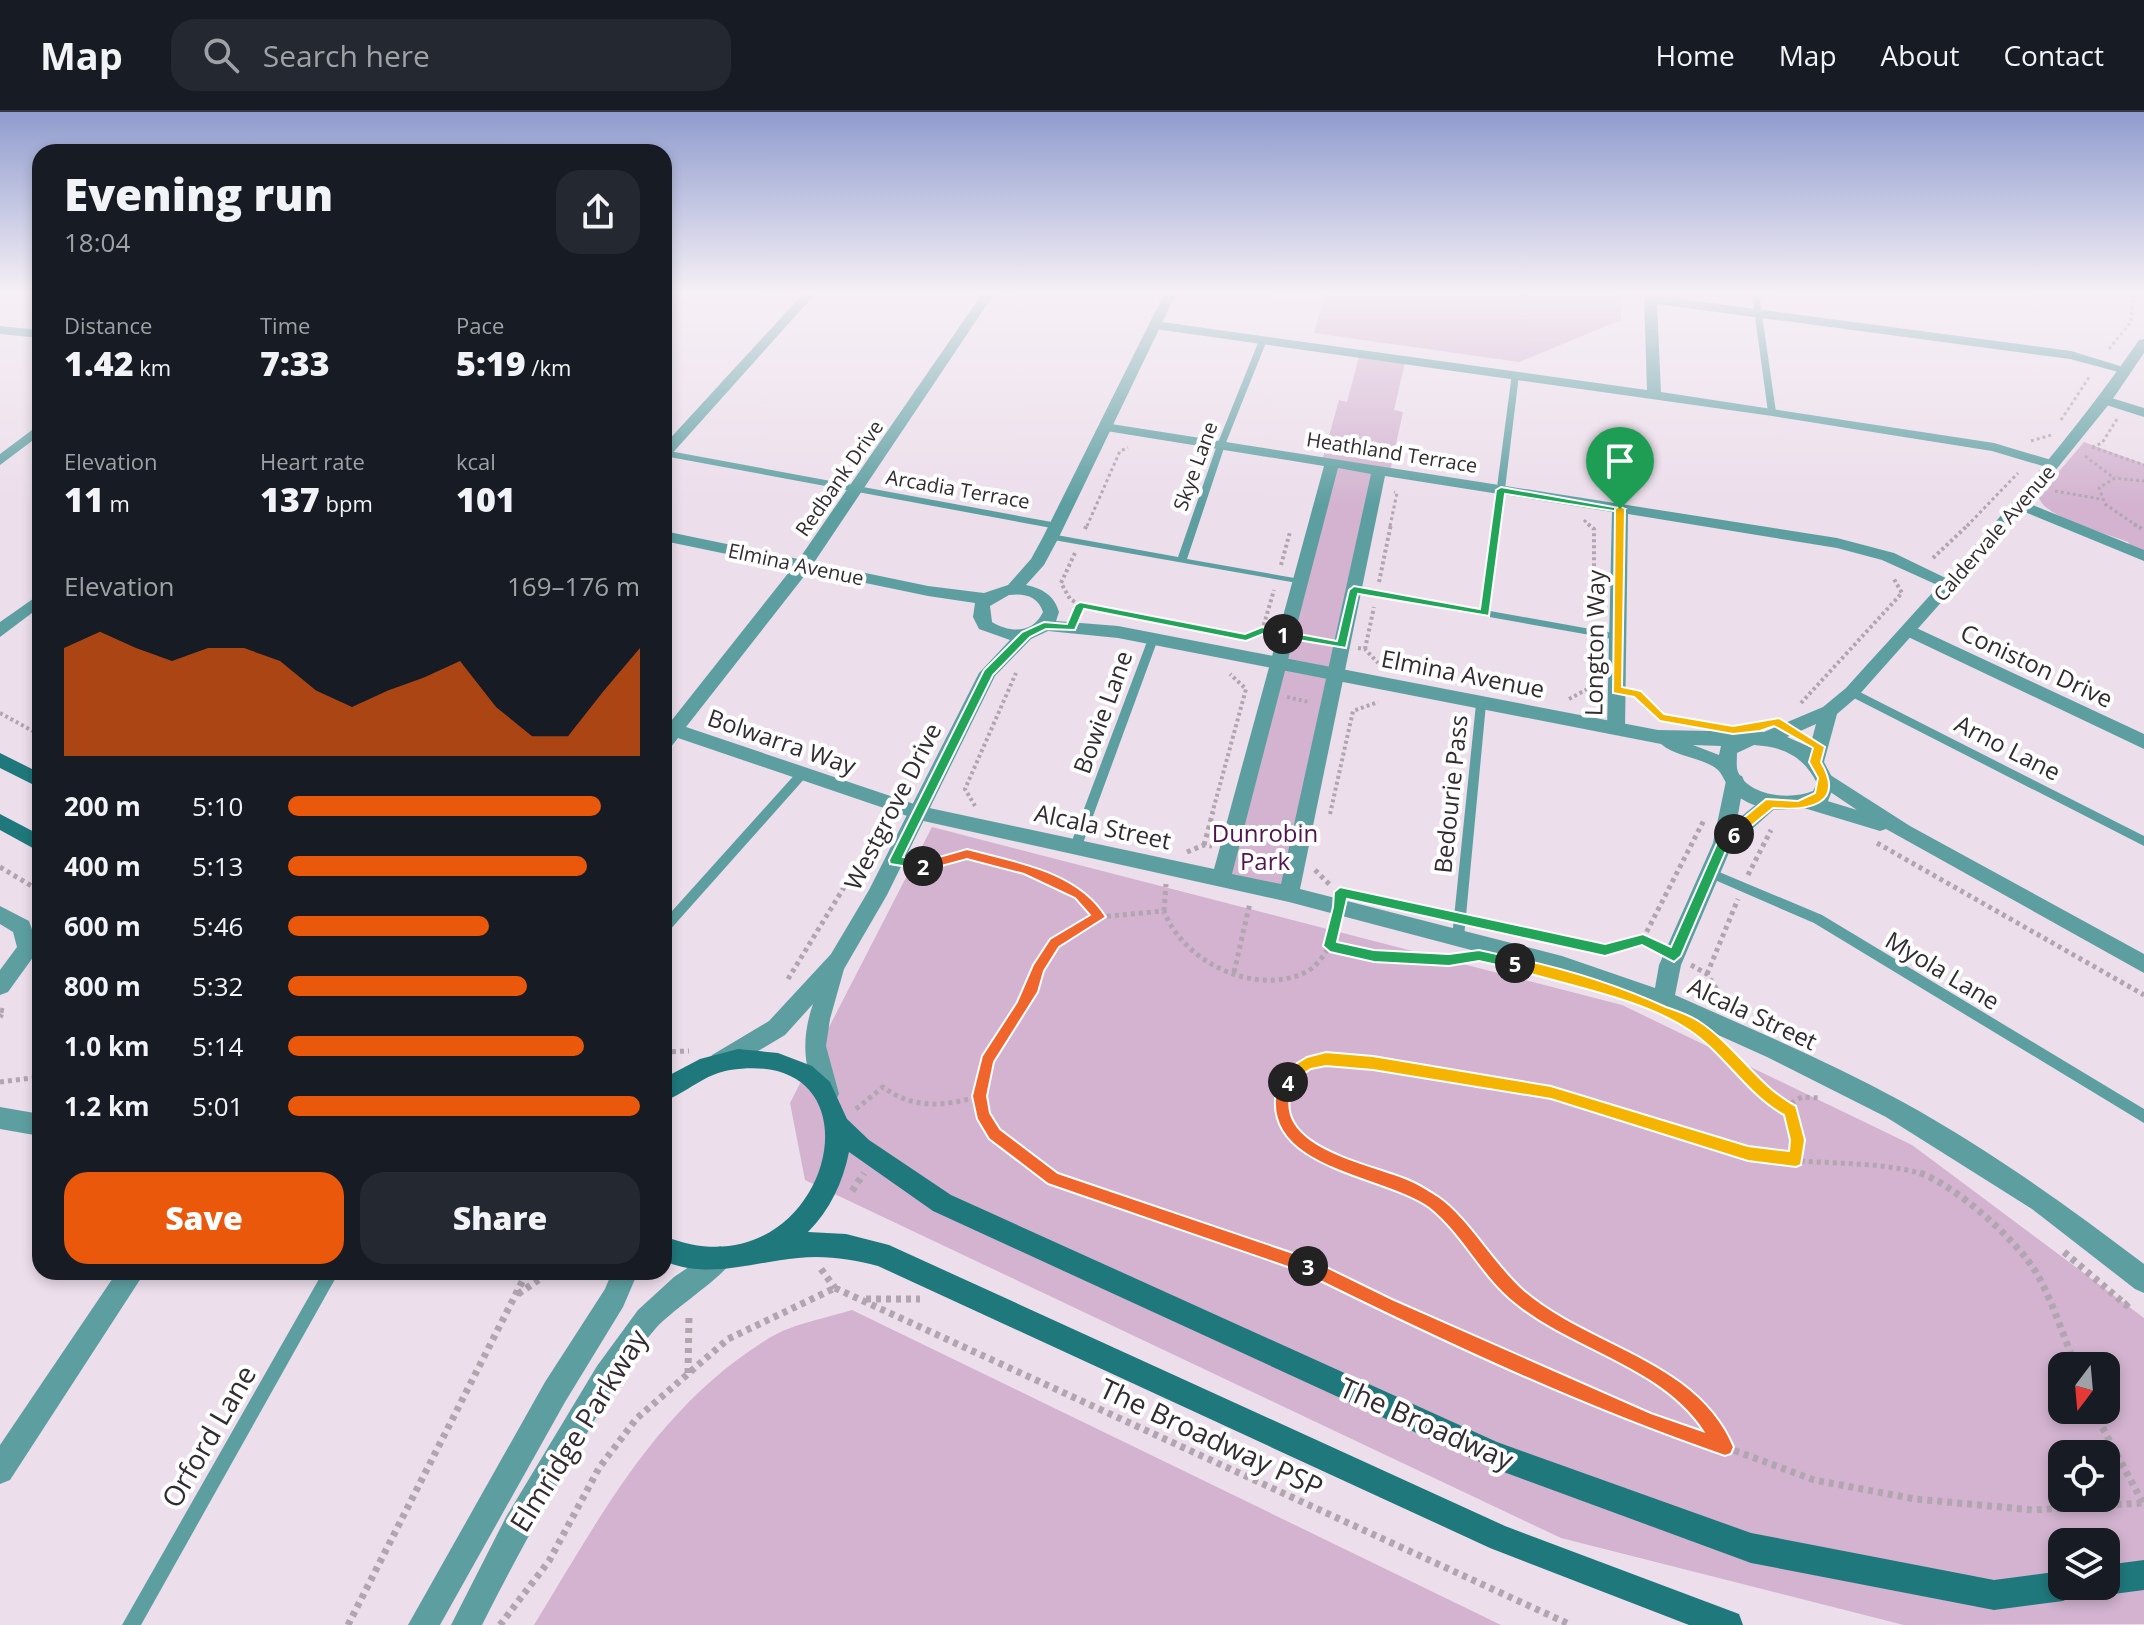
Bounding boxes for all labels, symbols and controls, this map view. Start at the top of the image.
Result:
search box [171,19,731,91]
text: Map [40,29,123,81]
icon: search [199,33,243,77]
text: Search here [263,35,430,76]
text: Home [1656,36,1735,74]
text: Map [1779,36,1837,74]
text: About [1881,36,1959,74]
text: Contact [2003,36,2104,74]
text: Evening run [64,164,333,224]
button: share [556,170,640,254]
text: 18:04 [64,224,130,260]
text: Distance [64,310,152,340]
text: Time [260,310,310,340]
text: Pace [456,310,504,340]
text: 1.42 [64,340,134,386]
text: 7:33 [260,340,330,386]
text: 5:19 [456,340,526,386]
text: km [134,352,171,382]
text: /km [526,352,571,382]
street label: Redbank Drive [789,415,889,541]
street label: Skye Lane [1166,418,1224,514]
street label: Heathland Terrace [1305,425,1479,479]
pin [1586,427,1654,509]
icon: arrive [1598,439,1642,483]
text: Elevation [64,446,157,476]
text: Heart rate [260,446,365,476]
text: kcal [456,446,496,476]
street label: Caldervale Avenue [1927,459,2061,607]
street label: Arcadia Terrace [884,463,1032,515]
text: 11 [64,476,104,522]
text: 137 [260,476,320,522]
text: 101 [456,476,516,522]
text: m [104,488,130,518]
text: bpm [320,488,373,518]
street label: Elmina Avenue [726,536,866,592]
text: Elevation [64,568,174,604]
text: 169–176 m [507,568,640,604]
street label: Longton Way [1576,569,1612,716]
pin: 1 [1263,614,1303,654]
street label: Coniston Drive [1955,615,2119,715]
text: 1 [1277,619,1289,649]
street label: Elmina Avenue [1379,641,1547,705]
street label: Bowie Lane [1065,646,1139,778]
street label: Bolwarra Way [704,700,861,782]
street label: Arno Lane [1950,706,2066,788]
street label: Bedourie Pass [1425,713,1475,875]
street label: Westgrove Drive [836,717,948,895]
text: 200 m [64,788,141,824]
text: 5:10 [192,788,243,824]
street label: Alcala Street [1032,795,1174,857]
pin: 6 [1714,814,1754,854]
park label: Dunrobin Park [1212,816,1318,877]
text: 6 [1728,819,1740,849]
pin: 2 [903,846,943,886]
text: 400 m [64,848,141,884]
text: 5:13 [192,848,243,884]
text: 2 [917,851,929,881]
text: 600 m [64,908,141,944]
text: 5:46 [192,908,243,944]
street label: Myola Lane [1880,923,2006,1017]
pin: 5 [1495,943,1535,983]
text: 5 [1509,948,1521,978]
text: 800 m [64,968,141,1004]
text: 5:32 [192,968,243,1004]
street label: Alcala Street [1683,969,1823,1057]
text: 1.0 km [64,1028,150,1064]
text: 5:14 [192,1028,243,1064]
pin: 4 [1268,1062,1308,1102]
text: 4 [1282,1067,1294,1097]
text: 1.2 km [64,1088,150,1124]
text: 5:01 [192,1088,243,1124]
button: Save [64,1172,344,1264]
button: Share [360,1172,640,1264]
pin: 3 [1288,1246,1328,1286]
text: 3 [1302,1251,1314,1281]
street label: Elmridge Parkway [500,1321,656,1539]
north arrow [2048,1352,2120,1424]
map controls [2048,1352,2120,1600]
street label: Orford Lane [152,1358,264,1514]
street label: The Broadway [1334,1368,1521,1479]
street label: The Broadway PSP [1094,1369,1330,1505]
button: locate [2048,1440,2120,1512]
button: layers [2048,1528,2120,1600]

